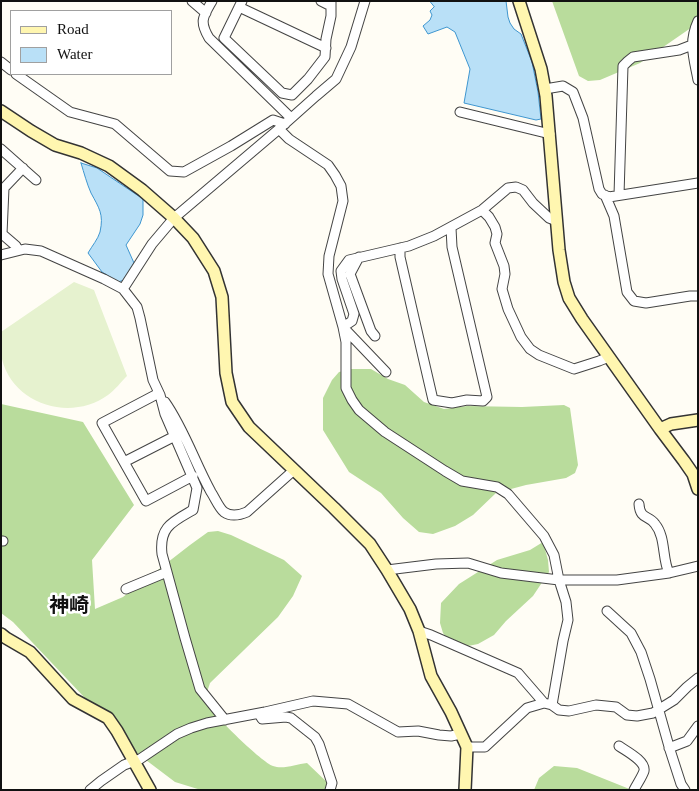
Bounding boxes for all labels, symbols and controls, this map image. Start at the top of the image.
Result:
legend [10,10,172,75]
text: Road [57,21,89,37]
text: Water [57,46,92,62]
district label: 神崎 [49,592,89,616]

